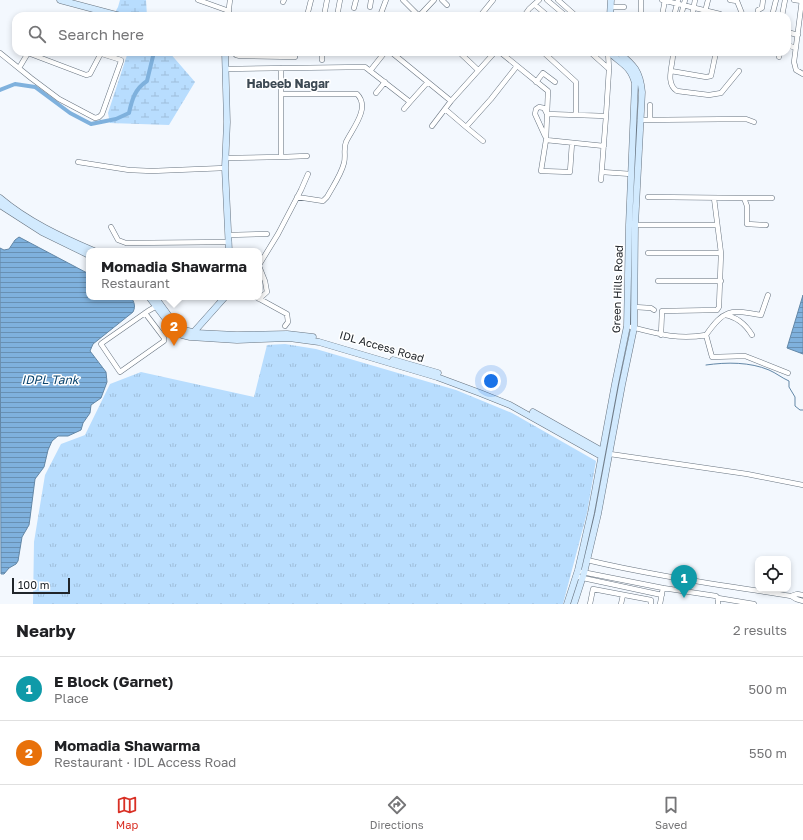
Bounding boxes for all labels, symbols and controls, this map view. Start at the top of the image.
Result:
search box [12,12,791,56]
icon: search [26,23,48,45]
text: Search here [58,25,144,43]
district label: Habeeb Nagar [246,76,330,91]
street label: Green Hills Road [609,245,625,333]
popup [86,248,262,300]
text: Momadia Shawarma [101,257,247,275]
text: Restaurant [101,275,170,291]
pin: 2 [161,313,187,346]
street label: IDL Access Road [338,328,426,364]
your location [481,371,501,391]
water label: IDPL Tank [21,372,80,387]
map controls [755,556,791,592]
button: locate [755,556,791,592]
pin: 1 [671,565,697,598]
scale bar [12,576,70,595]
text: 100 m [18,578,49,591]
text: Nearby [16,620,76,641]
text: 2 results [733,622,787,638]
text: E Block (Garnet) [54,672,174,690]
text: 1 [26,681,32,697]
text: 500 m [749,681,787,697]
text: Place [54,690,89,706]
text: Momadia Shawarma [54,736,200,754]
text: 2 [25,745,33,761]
text: 550 m [749,745,787,761]
text: Restaurant · IDL Access Road [54,754,236,770]
tab: Map [116,794,138,831]
tab: Directions [370,794,424,831]
tab: Saved [655,794,687,831]

